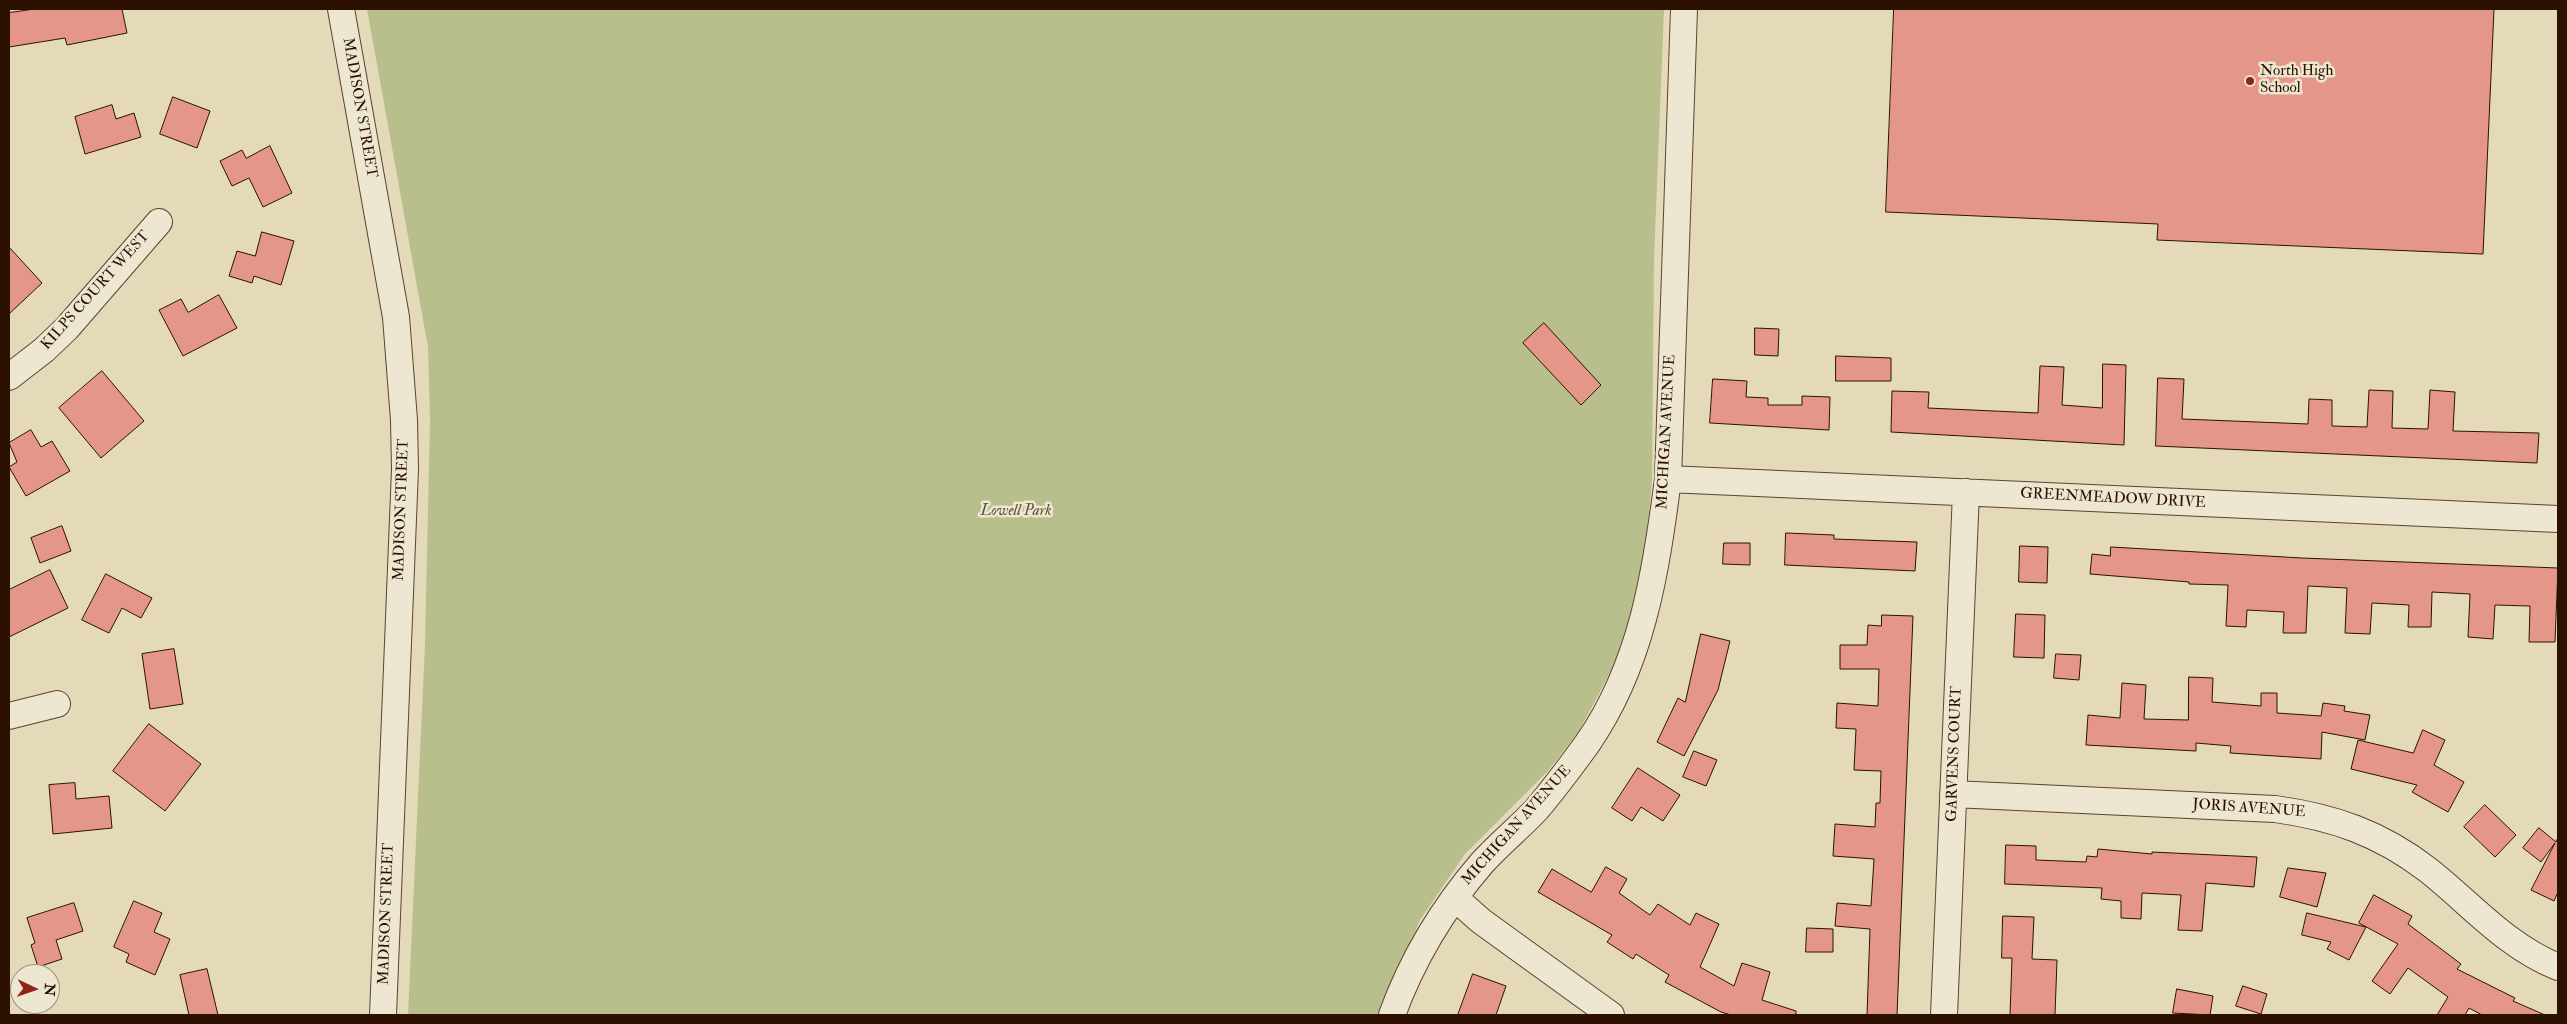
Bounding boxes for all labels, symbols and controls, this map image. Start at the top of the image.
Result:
street label: MADISON STREET [338,36,380,180]
place label: North High School [2260,63,2333,98]
marker: North High School [2244,75,2256,87]
street label: KILPS COURT WEST [38,228,154,354]
street label: MICHIGAN AVENUE [1654,354,1680,510]
street label: MADISON STREET [391,439,413,581]
street label: GREENMEADOW DRIVE [2020,485,2206,513]
park label: Lowell Park [981,503,1051,521]
street label: GARVENS COURT [1944,686,1966,822]
street label: MICHIGAN AVENUE [1458,762,1576,890]
street label: JORIS AVENUE [2192,796,2306,822]
street label: MADISON STREET [376,843,398,985]
north arrow [10,964,60,1014]
text: N [41,983,58,996]

